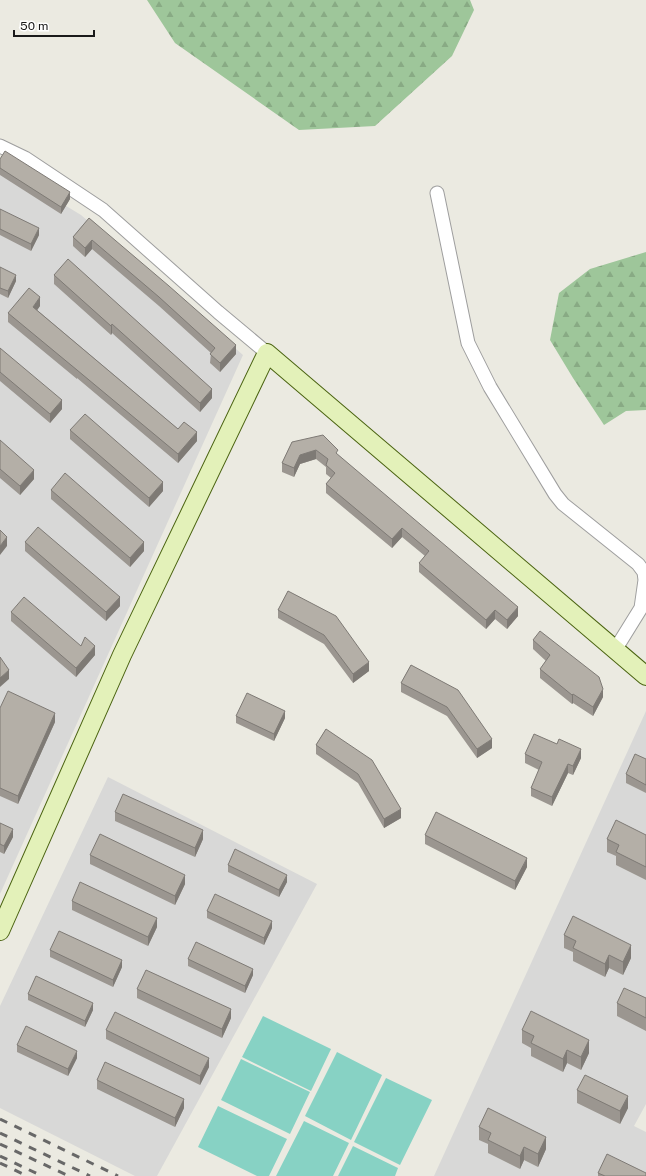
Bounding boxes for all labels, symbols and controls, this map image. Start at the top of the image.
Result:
scale bar [14,12,94,38]
text: 50 m [20,19,48,33]

